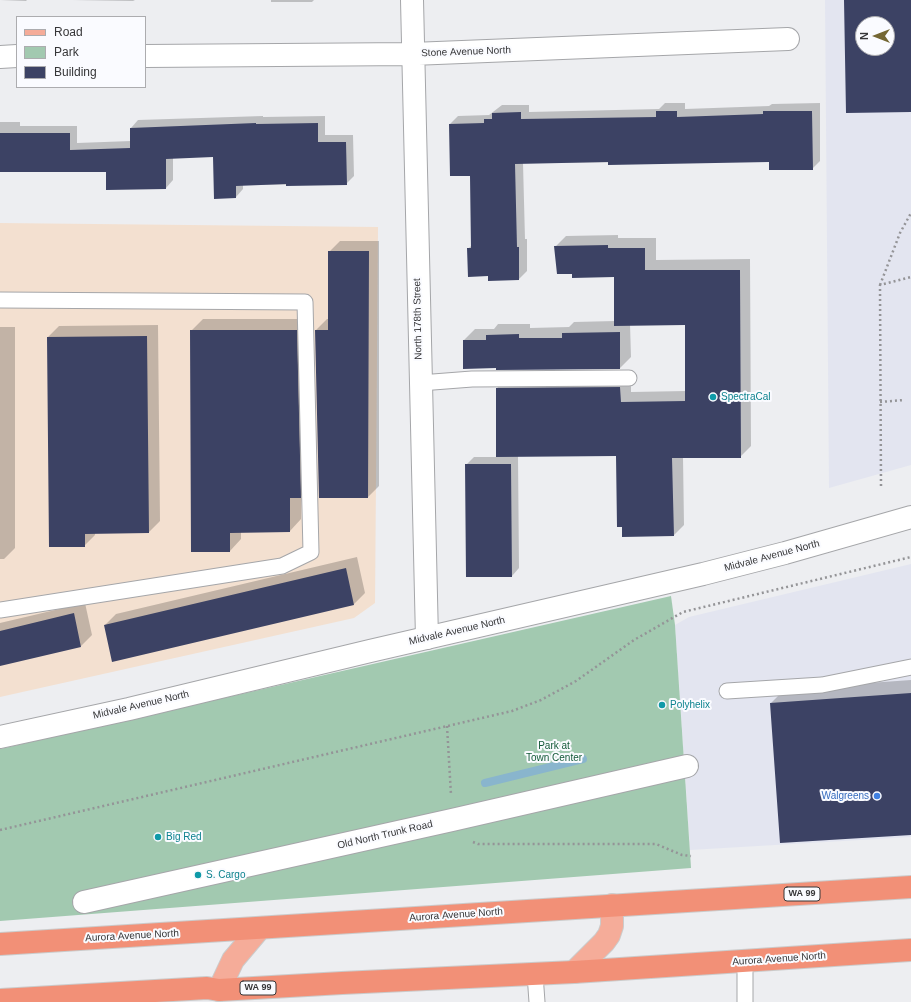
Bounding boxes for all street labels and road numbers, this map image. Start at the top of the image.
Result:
street label: Stone Avenue North [421,44,511,60]
street label: North 178th Street [411,278,425,360]
street label: Midvale Avenue North [723,537,821,575]
street label: Midvale Avenue North [408,614,506,648]
street label: Midvale Avenue North [92,688,190,722]
street label: Old North Trunk Road [336,818,434,852]
road number: WA 99 [784,887,820,901]
street label: Aurora Avenue North [409,906,503,924]
street label: Aurora Avenue North [85,928,179,944]
street label: Aurora Avenue North [732,950,826,968]
road number: WA 99 [240,981,276,995]

